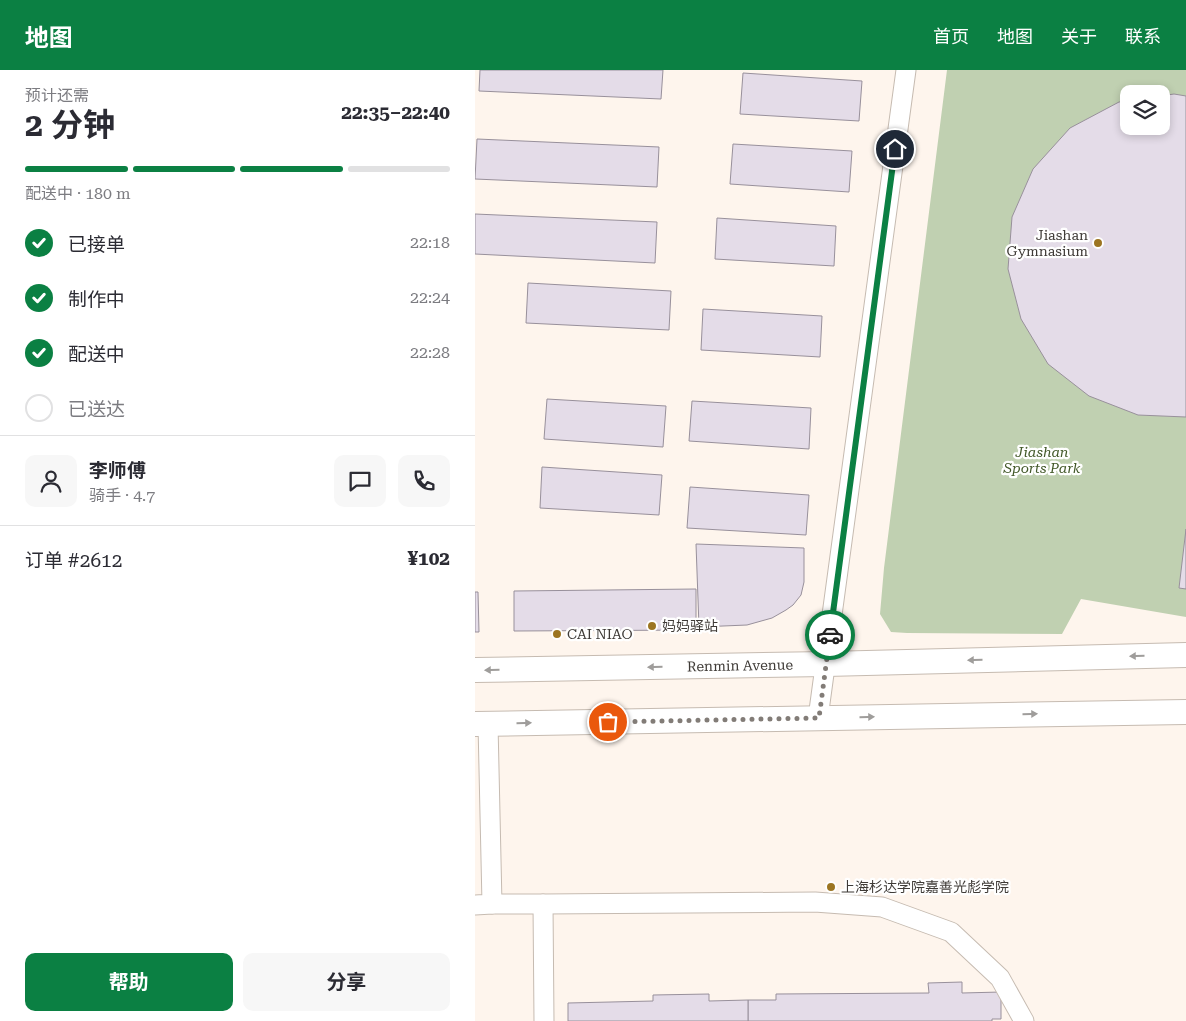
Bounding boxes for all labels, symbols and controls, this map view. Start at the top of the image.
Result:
text: 地图 [25,24,73,52]
text: 首页 [933,26,969,47]
text: 地图 [997,26,1033,47]
text: 关于 [1061,26,1097,47]
text: 联系 [1125,26,1161,47]
map controls [1120,85,1170,135]
button: layers [1120,85,1170,135]
text: 预计还需 [25,86,89,105]
text: 22:35–22:40 [341,101,450,124]
text: 2 分钟 [25,106,115,144]
pin [874,128,916,170]
icon: home [881,135,909,163]
text: 配送中 · 180 m [25,184,131,203]
place label: Jiashan Gymnasium [1007,227,1088,259]
icon: check [25,229,53,257]
text: 已接单 [68,233,125,256]
text: 22:18 [410,233,450,252]
marker: Jiashan Gymnasium [1092,237,1104,249]
icon: check [25,284,53,312]
text: 制作中 [68,288,125,311]
text: 22:24 [410,288,450,307]
icon: check [25,339,53,367]
text: 配送中 [68,343,125,366]
text: 22:28 [410,343,450,362]
text: 已送达 [68,398,125,421]
park label: Jiashan Sports Park [1003,444,1081,476]
button: person [25,455,77,507]
button: chat [334,455,386,507]
button: phone [398,455,450,507]
text: 李师傅 [89,459,146,482]
text: 骑手 · 4.7 [89,486,155,505]
text: ¥102 [407,547,450,570]
text: 订单 #2612 [25,549,122,572]
courier [805,610,855,660]
place label: 妈妈驿站 [662,618,718,634]
marker: 妈妈驿站 [646,620,658,632]
icon: car [816,621,844,649]
place label: CAI NIAO [567,626,633,642]
marker: CAI NIAO [551,628,563,640]
one-way arrow [1129,652,1145,660]
street label: Renmin Avenue [687,657,794,674]
one-way arrow [967,657,983,665]
one-way arrow [646,663,662,671]
one-way arrow [484,666,500,674]
pin [587,701,629,743]
icon: bag [594,708,622,736]
one-way arrow [1022,710,1038,718]
one-way arrow [859,713,875,721]
one-way arrow [516,719,532,727]
place label: 上海杉达学院嘉善光彪学院 [841,879,1009,895]
marker: 上海杉达学院嘉善光彪学院 [825,881,837,893]
button: 帮助 [25,953,233,1011]
button: 分享 [243,953,450,1011]

